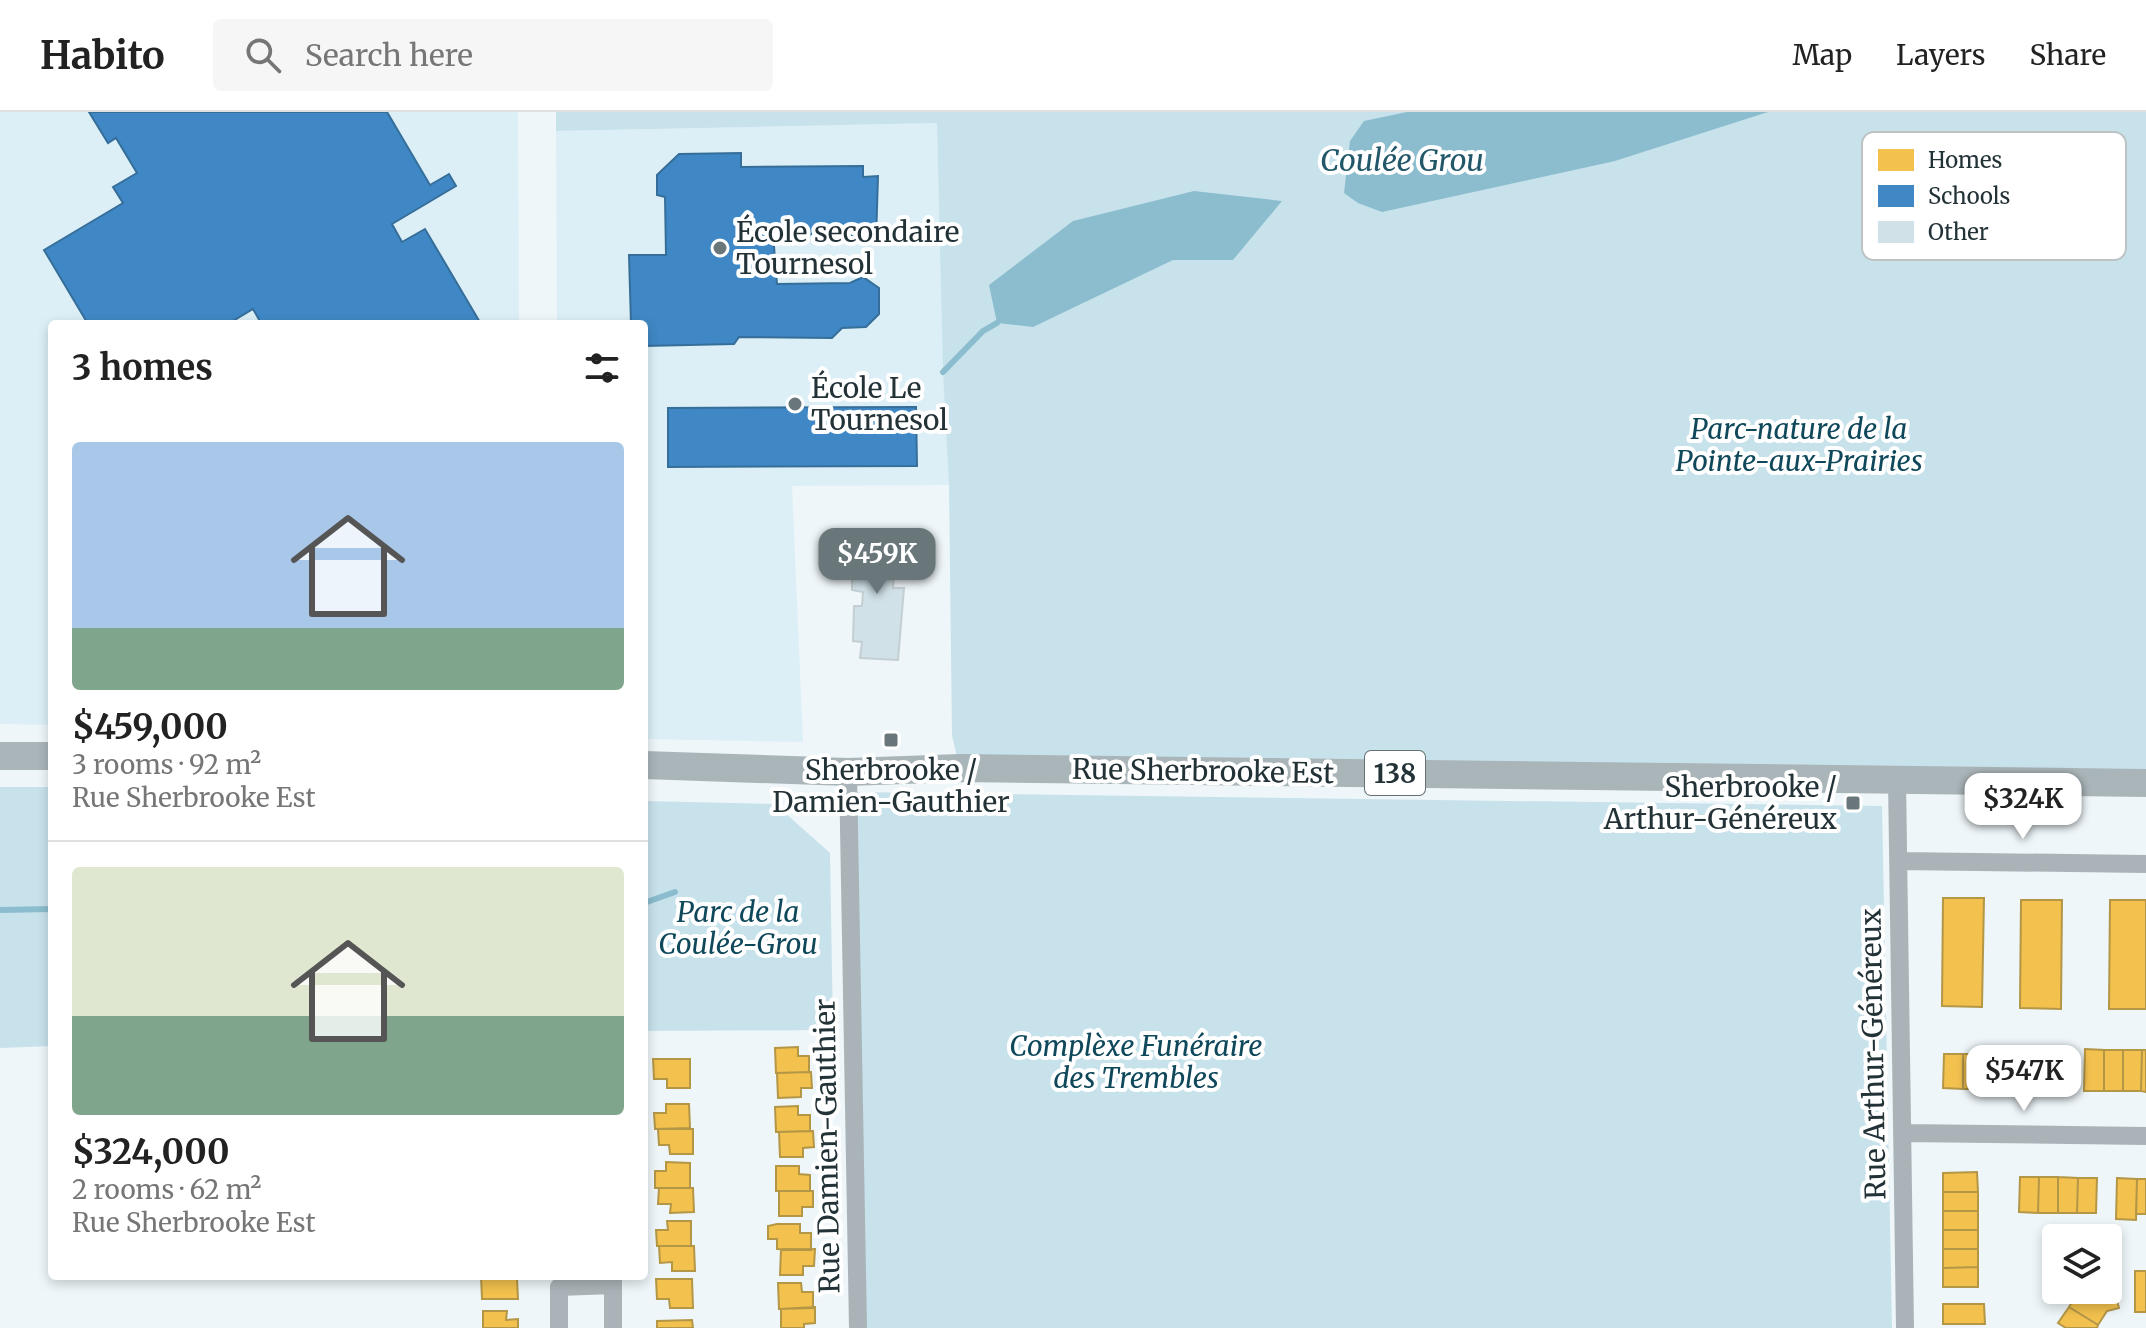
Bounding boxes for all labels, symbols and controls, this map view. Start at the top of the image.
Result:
search box [213,19,773,91]
text: Habito [40,32,165,79]
icon: search [241,33,285,77]
text: Search here [305,36,473,74]
text: Map [1792,37,1852,73]
text: Layers [1896,37,1985,73]
text: Share [2029,37,2106,73]
legend [1862,132,2126,260]
water label: Coulée Grou [1320,141,1484,179]
text: Homes [1928,146,2002,174]
text: Schools [1928,182,2010,210]
place label: École secondaire Tournesol [736,214,959,282]
text: Other [1928,218,1989,246]
marker: École secondaire Tournesol [711,239,729,257]
icon: filters [580,346,624,390]
text: 3 homes [72,347,213,389]
place label: École Le Tournesol [811,370,948,438]
marker: École Le Tournesol [786,395,804,413]
park label: Parc-nature de la Pointe-aux-Prairies [1675,411,1923,479]
icon: home [276,494,420,638]
pin: $459K [821,528,933,596]
text: $459K [837,537,918,570]
text: $459,000 [72,706,228,748]
marker: Sherbrooke / Damien-Gauthier [882,731,900,749]
text: 3 rooms · 92 m² [72,748,261,781]
street label: Rue Sherbrooke Est [1072,751,1334,791]
road number: 138 [1365,751,1425,795]
place label: Sherbrooke / Damien-Gauthier [772,752,1010,820]
place label: Sherbrooke / Arthur-Généreux [1603,769,1837,837]
pin: $324K [1967,773,2079,841]
text: Rue Sherbrooke Est [72,781,316,814]
text: $324K [1983,782,2063,815]
marker: Sherbrooke / Arthur-Généreux [1844,794,1862,812]
park label: Parc de la Coulée-Grou [658,894,818,962]
street label: Rue Arthur-Généreux [1852,908,1894,1200]
icon: home [276,919,420,1063]
street label: Rue Damien-Gauthier [806,998,848,1294]
park label: Complèxe Funéraire des Trembles [1009,1028,1263,1096]
pin: $547K [1968,1045,2080,1113]
text: $547K [1984,1054,2064,1087]
text: $324,000 [72,1131,229,1173]
text: 2 rooms · 62 m² [72,1173,261,1206]
text: Rue Sherbrooke Est [72,1206,316,1239]
map controls [2042,1224,2122,1304]
button: layers [2042,1224,2122,1304]

